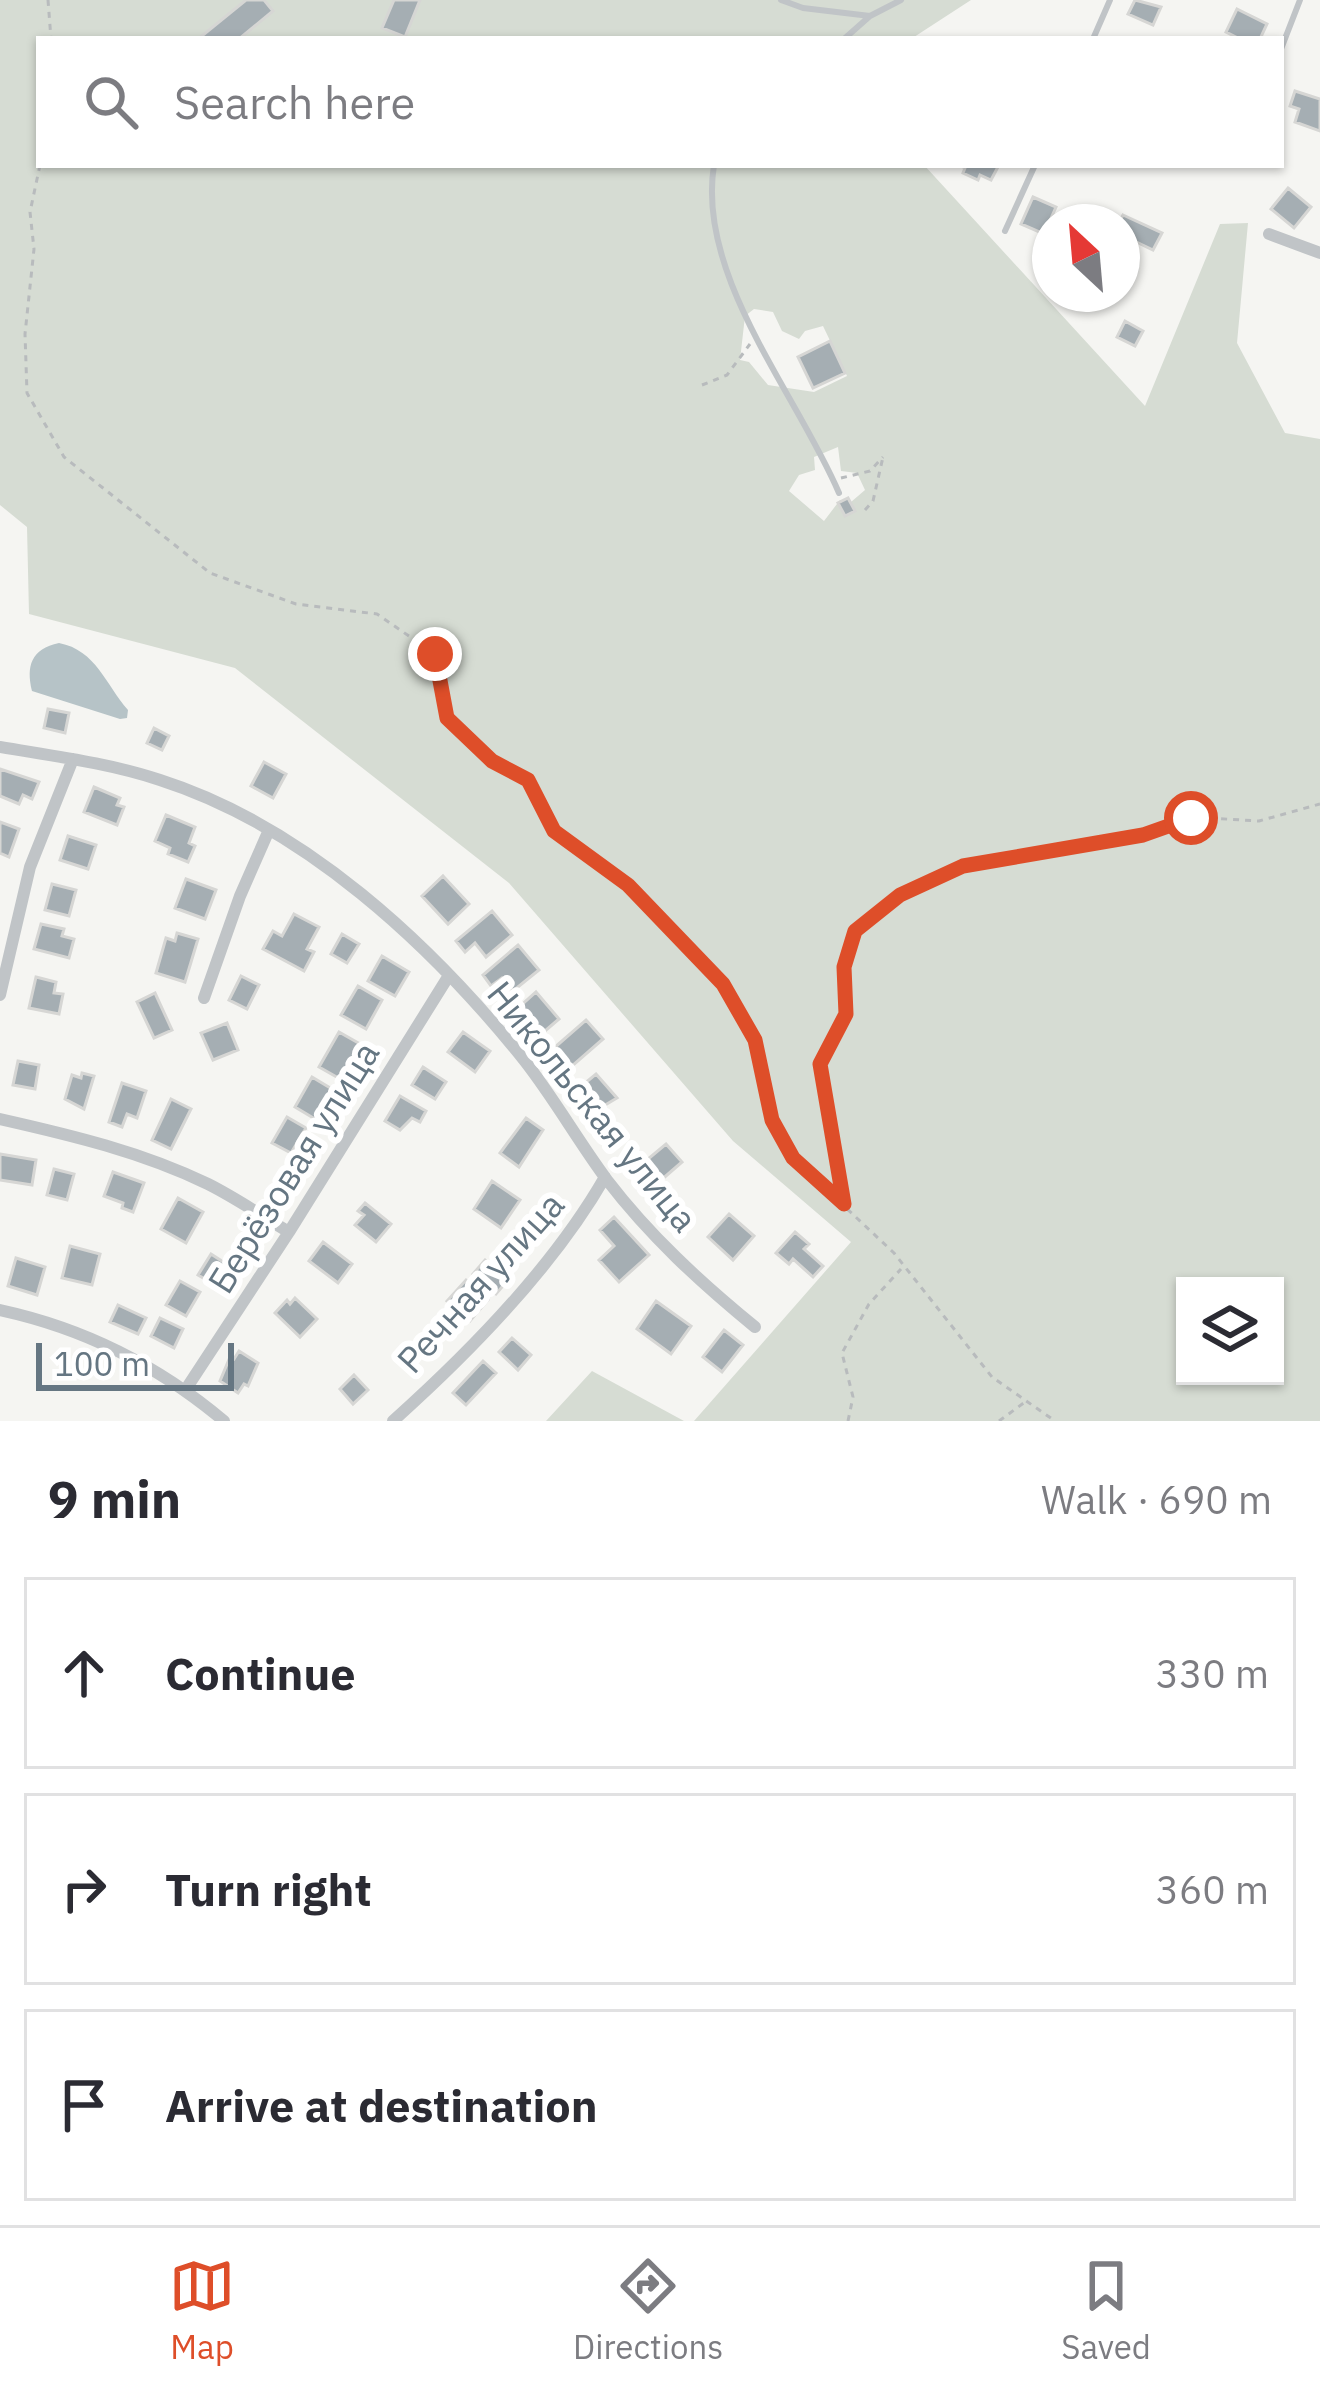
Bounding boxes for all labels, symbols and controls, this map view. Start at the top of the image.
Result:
search box [36,36,1284,168]
icon: search [78,69,144,135]
text: Search here [174,73,415,131]
north arrow [1032,204,1140,312]
route end [408,627,462,681]
route start [1164,791,1218,845]
street label: Никольская улица [477,971,709,1241]
street label: Берёзовая улица [197,1032,389,1302]
street label: Речная улица [386,1182,574,1382]
map controls [1176,1277,1284,1385]
button: layers [1176,1277,1284,1385]
scale bar [36,1337,234,1390]
text: 100 m [54,1342,150,1385]
text: 9 min [48,1466,181,1532]
text: Walk · 690 m [1041,1474,1272,1525]
icon: ahead [51,1640,117,1706]
text: Continue [165,1644,356,1702]
text: 330 m [1156,1648,1269,1699]
icon: right [51,1856,117,1922]
text: Turn right [165,1860,372,1918]
text: 360 m [1156,1864,1269,1915]
icon: arrive [51,2072,117,2138]
text: Arrive at destination [165,2076,598,2134]
tab: Map [169,2253,235,2368]
tab: Directions [573,2253,723,2368]
tab: Saved [1061,2253,1151,2368]

